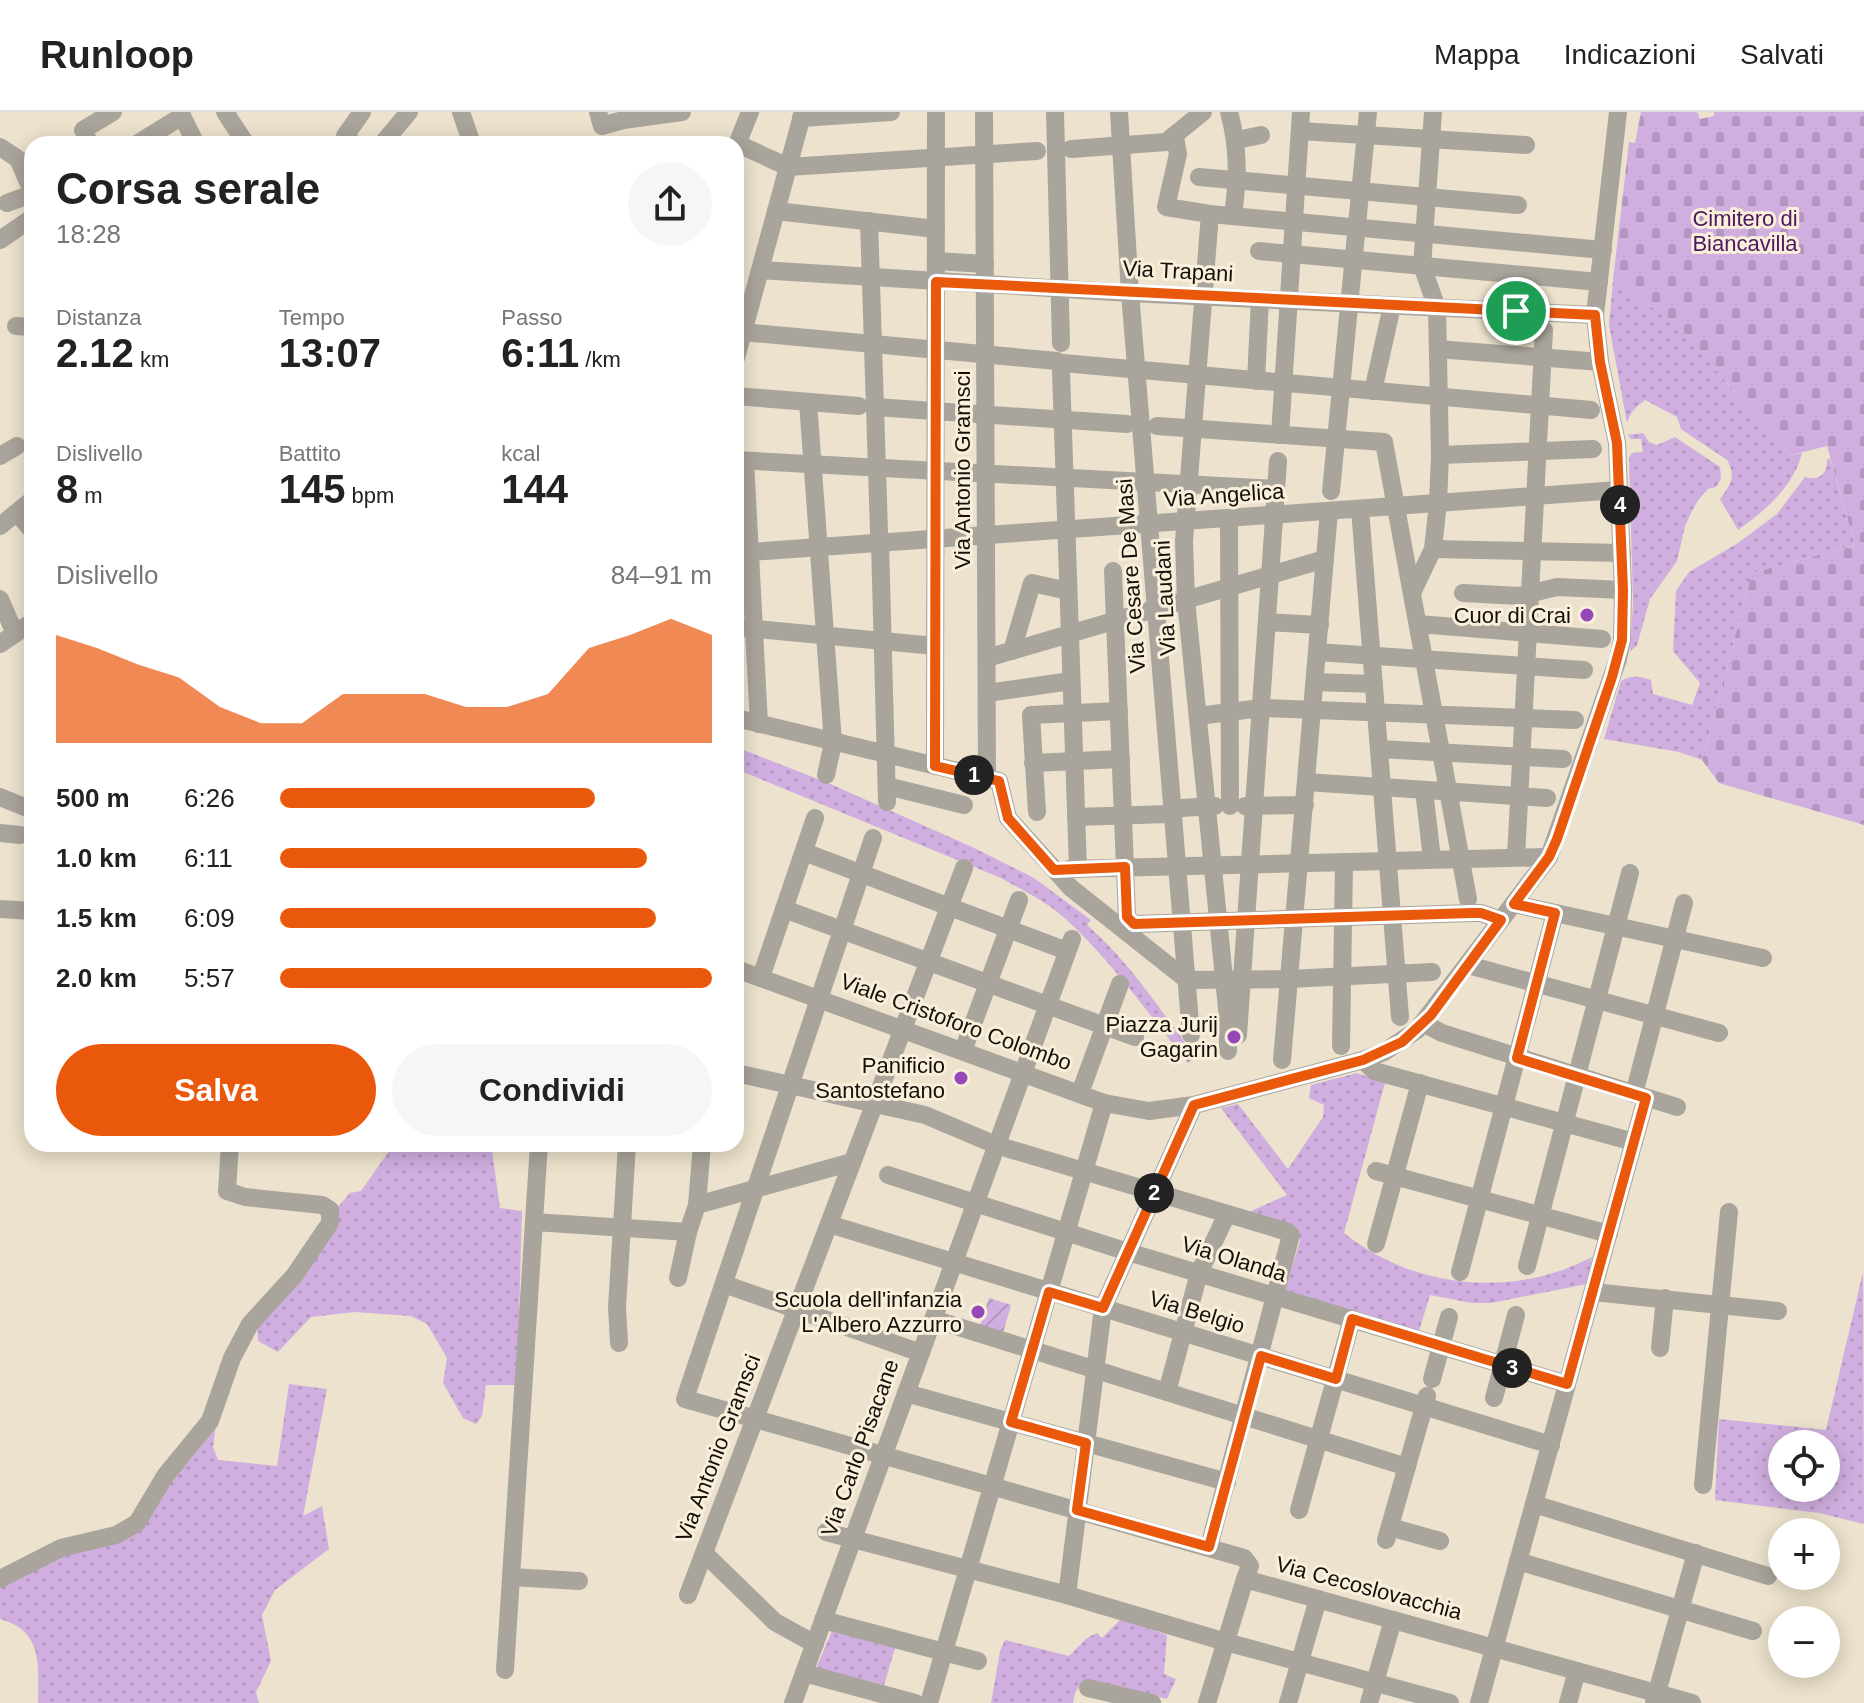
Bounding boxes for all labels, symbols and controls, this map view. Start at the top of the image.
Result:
text: Runloop [40,34,194,76]
text: Mappa [1434,39,1520,70]
text: Indicazioni [1564,39,1696,70]
text: Salvati [1740,39,1824,70]
button: share [628,162,712,246]
text: Corsa serale [56,164,320,213]
park label: Cimitero di Biancavilla [1692,206,1798,256]
text: 18:28 [56,219,121,249]
street label: Via Trapani [1122,256,1234,286]
pin [1482,277,1550,345]
icon: arrive [1494,289,1538,333]
text: Distanza [56,305,142,330]
text: Tempo [279,305,345,330]
text: Passo [501,305,562,330]
text: 2.12 [56,331,134,375]
text: 13:07 [279,331,381,375]
text: 6:11 [501,331,579,375]
text: km [134,347,169,372]
text: /km [579,347,621,372]
street label: Via Antonio Gramsci [950,371,975,569]
text: Dislivello [56,441,143,466]
text: Battito [279,441,341,466]
text: kcal [501,441,540,466]
text: 8 [56,467,78,511]
text: 145 [279,467,345,511]
text: 144 [501,467,568,511]
street label: Via Cesare De Masi [1112,478,1150,674]
street label: Via Angelica [1163,478,1286,512]
text: m [78,483,103,508]
text: bpm [345,483,394,508]
pin: 4 [1600,485,1640,525]
text: 4 [1614,492,1626,517]
street label: Via Laudani [1149,540,1181,656]
text: Dislivello [56,560,159,590]
text: 84–91 m [611,560,712,590]
place label: Cuor di Crai [1454,603,1571,628]
marker: Cuor di Crai [1578,606,1596,624]
pin: 1 [954,755,994,795]
text: 1 [968,762,980,787]
text: 500 m [56,783,130,813]
text: 6:26 [184,783,235,813]
text: 1.0 km [56,843,137,873]
text: 6:11 [184,843,233,873]
text: 1.5 km [56,903,137,933]
text: 6:09 [184,903,235,933]
text: 2.0 km [56,963,137,993]
text: 5:57 [184,963,235,993]
street label: Viale Cristoforo Colombo [837,969,1075,1075]
place label: Piazza Jurij Gagarin [1106,1012,1218,1062]
marker: Piazza Jurij Gagarin [1225,1028,1243,1046]
button: Salva [56,1044,376,1136]
button: Condividi [392,1044,712,1136]
place label: Panificio Santostefano [815,1053,945,1103]
marker: Panificio Santostefano [952,1069,970,1087]
pin: 2 [1134,1173,1174,1213]
text: 2 [1148,1180,1160,1205]
street label: Via Olanda [1178,1231,1290,1287]
street label: Via Belgio [1146,1286,1248,1338]
place label: Scuola dell'infanzia L'Albero Azzurro [774,1287,963,1337]
marker: Scuola dell'infanzia L'Albero Azzurro [969,1303,987,1321]
pin: 3 [1492,1348,1532,1388]
street label: Via Antonio Gramsci [671,1351,765,1545]
text: 3 [1506,1355,1518,1380]
street label: Via Carlo Pisacane [816,1356,904,1540]
map controls [1768,1430,1840,1678]
button: locate [1768,1430,1840,1502]
button: + [1768,1518,1840,1590]
street label: Via Cecoslovacchia [1273,1551,1465,1625]
button: − [1768,1606,1840,1678]

